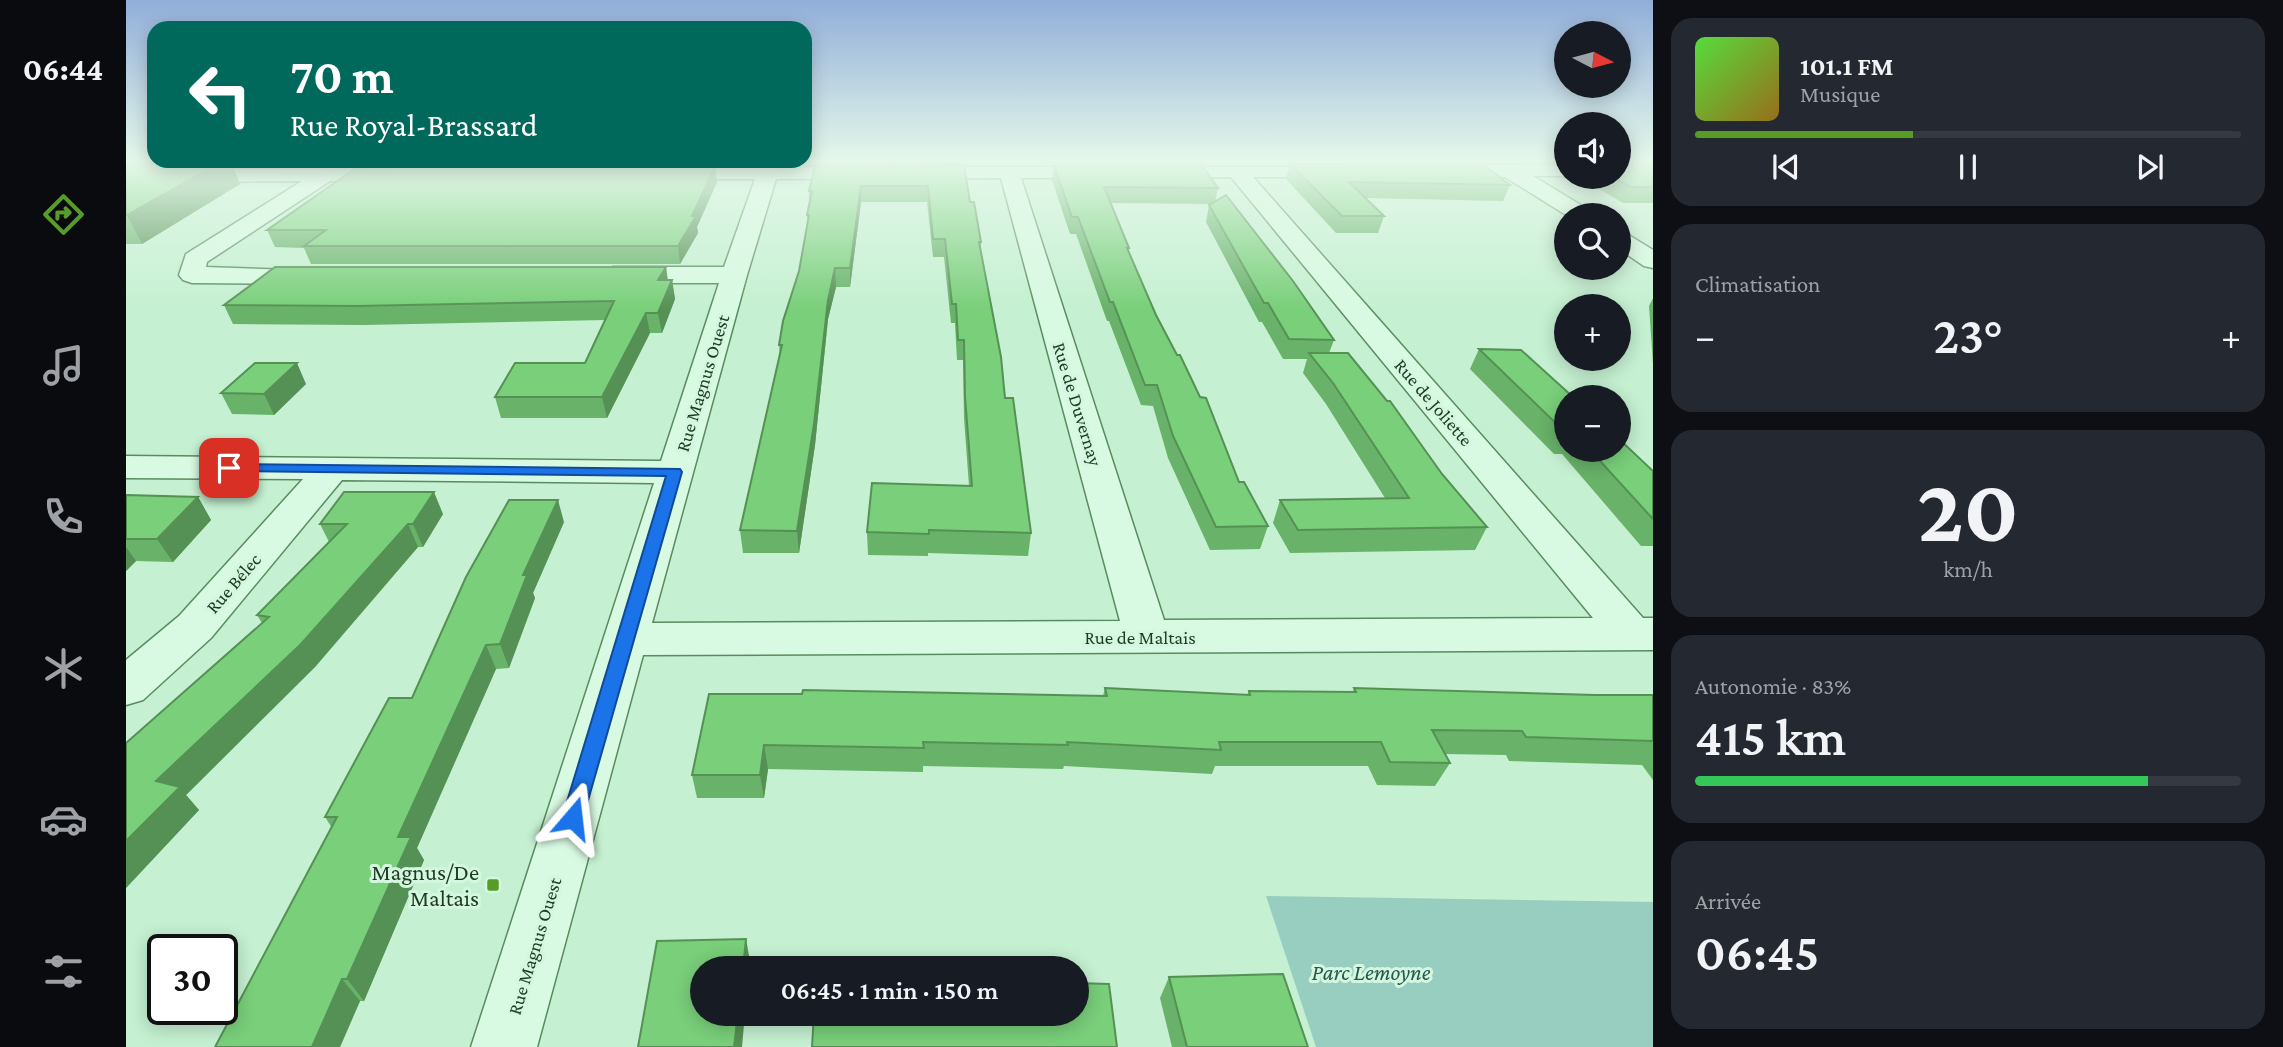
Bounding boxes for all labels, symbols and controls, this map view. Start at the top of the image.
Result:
north arrow [1554,21,1631,98]
map controls [1554,21,1631,462]
icon: left [175,49,266,140]
text: 70 m [290,49,394,104]
text: 06:44 [23,51,103,87]
text: 101.1 FM [1800,52,1894,81]
text: Musique [1800,81,1880,107]
text: Rue Royal-Brassard [290,107,537,143]
button: sound [1554,112,1631,189]
icon: previous [1767,148,1805,186]
icon: pause [1949,148,1987,186]
icon: next [2131,148,2169,186]
icon: directions [39,190,88,239]
button: search [1554,203,1631,280]
text: Climatisation [1695,271,1820,297]
button: + [1554,294,1631,371]
text: 23° [1933,306,2003,364]
street label: Rue Magnus Ouest [672,311,734,454]
text: − [1695,315,1715,357]
text: + [2221,315,2241,357]
street label: Rue de Duvernay [1049,340,1106,469]
icon: music [39,341,88,390]
street label: Rue de Joliette [1390,355,1477,450]
button: − [1554,385,1631,462]
pin [199,438,259,498]
icon: arrive [210,449,248,487]
text: 20 [1917,459,2019,561]
icon: phone [39,492,88,541]
street label: Rue Bélec [202,549,265,617]
text: km/h [1943,556,1993,582]
street label: Rue de Maltais [1084,627,1196,648]
icon: climate [39,644,88,693]
text: Autonomie · 83% [1695,673,1851,699]
text: 415 km [1695,708,1846,766]
position arrow [536,781,610,855]
icon: car [39,795,88,844]
place label: Magnus/De Maltais [371,859,479,911]
street label: Rue Magnus Ouest [504,874,566,1017]
marker: Magnus/De Maltais [485,877,501,893]
text: Arrivée [1695,888,1761,914]
text: 06:45 [1695,923,1819,981]
speed limit sign: 30 [147,934,238,1025]
icon: filters [39,947,88,996]
park label: Parc Lemoyne [1312,959,1431,985]
text: 06:45 · 1 min · 150 m [781,976,998,1005]

